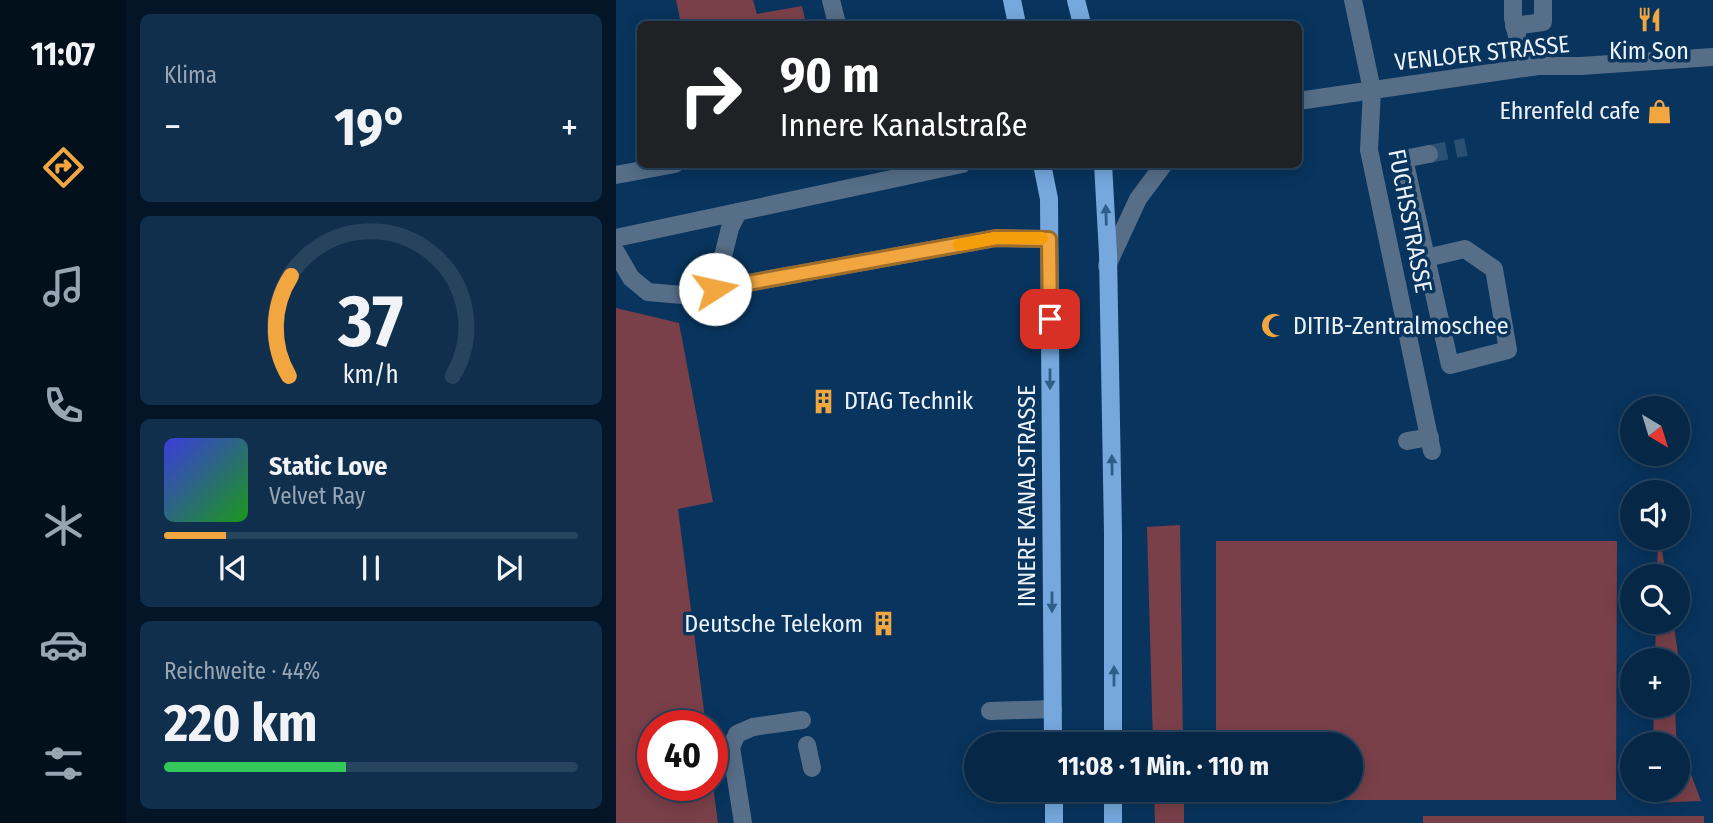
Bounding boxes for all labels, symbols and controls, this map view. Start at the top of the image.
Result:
restaurant icon: Kim Son [1635,6,1663,34]
street label: VENLOER STRASSE [1393,30,1571,76]
text: 11:07 [31,35,95,73]
place label: Kim Son [1609,37,1689,65]
text: 90 m [780,46,880,105]
icon: right [665,49,756,140]
text: Klima [164,61,217,89]
text: 19° [334,96,408,159]
place label: Ehrenfeld cafe [1499,97,1640,125]
shop icon: Ehrenfeld cafe [1646,97,1674,125]
text: − [164,104,181,150]
text: + [561,104,578,150]
text: Innere Kanalstraße [780,106,1028,144]
icon: directions [39,143,88,192]
street label: FUCHSSTRASSE [1382,147,1438,295]
one-way arrow [1101,204,1112,226]
position arrow [678,252,752,326]
icon: music [39,262,88,311]
text: 37 [337,279,404,366]
pin [1020,289,1080,349]
icon: arrive [1031,300,1069,338]
mosque icon: DITIB-Zentralmoschee [1259,312,1287,340]
place label: DITIB-Zentralmoschee [1293,312,1509,340]
text: km/h [343,360,399,390]
one-way arrow [1044,368,1056,390]
icon: phone [39,381,88,430]
street label: INNERE KANALSTRASSE [1013,385,1041,607]
building icon: DTAG Technik [810,387,838,415]
place label: DTAG Technik [844,387,974,415]
north arrow [1620,396,1690,466]
map controls [1620,396,1690,802]
text: Static Love [269,451,387,482]
one-way arrow [1106,454,1117,476]
button: sound [1620,480,1690,550]
text: Velvet Ray [269,482,365,510]
icon: climate [39,501,88,550]
icon: previous [214,549,252,587]
icon: pause [352,549,390,587]
icon: next [490,549,528,587]
button: search [1620,564,1690,634]
one-way arrow [1046,591,1058,613]
place label: Deutsche Telekom [684,610,863,638]
building icon: Deutsche Telekom [869,610,897,638]
icon: car [39,620,88,669]
button: + [1620,648,1690,718]
text: Reichweite · 44% [164,657,320,685]
one-way arrow [1108,664,1120,686]
text: 220 km [164,692,318,755]
speed limit sign: 40 [637,710,728,801]
button: − [1620,732,1690,802]
icon: filters [39,739,88,788]
text: 11:08 · 1 Min. · 110 m [1058,751,1269,782]

